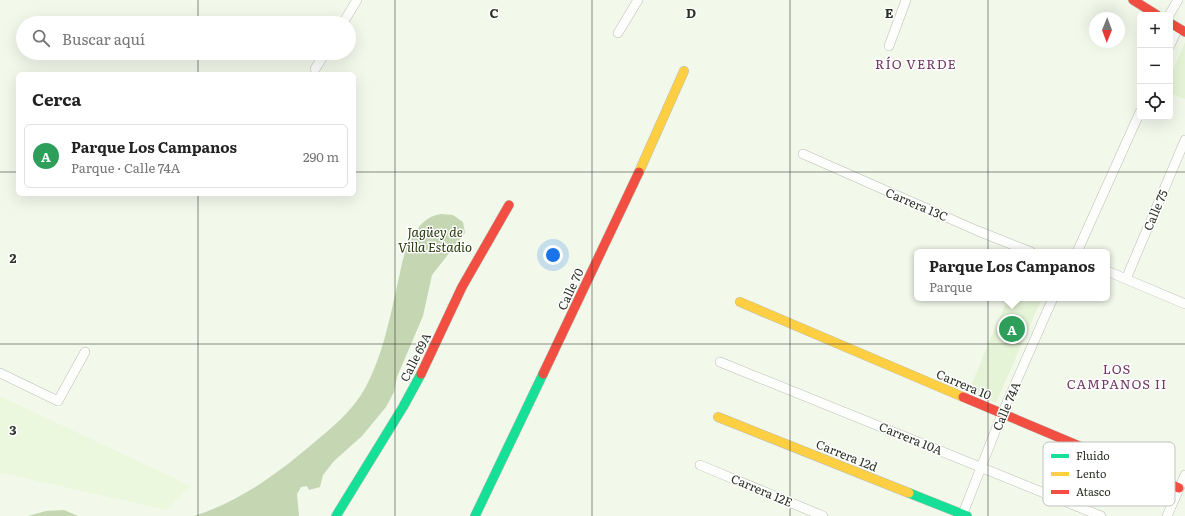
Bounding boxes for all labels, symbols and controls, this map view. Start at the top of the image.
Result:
text: C [489,3,499,22]
text: D [686,3,696,22]
text: E [885,3,894,22]
north arrow [1089,12,1125,48]
map controls [1137,12,1173,120]
button: + [1137,12,1173,48]
search box [16,16,356,60]
icon: search [30,27,52,49]
text: Buscar aquí [62,27,145,50]
button: − [1137,48,1173,84]
district label: RÍO VERDE [875,54,957,73]
button: locate [1137,84,1173,120]
text: Cerca [32,86,81,111]
text: Parque Los Campanos [71,135,237,158]
text: A [41,147,51,166]
text: 290 m [303,147,339,166]
text: Parque · Calle 74A [71,158,180,177]
street label: Carrera 13C [883,183,951,225]
street label: Calle 75 [1138,187,1172,233]
water label: Jagüey de Villa Estadio [398,222,472,256]
your location [543,245,563,265]
text: 2 [10,248,17,267]
popup [914,249,1110,301]
text: Parque Los Campanos [929,254,1095,277]
street label: Calle 70 [552,265,588,313]
text: Parque [929,277,972,296]
pin: A [999,314,1025,344]
street label: Calle 69A [395,329,435,385]
district label: LOS CAMPANOS II [1067,359,1167,393]
street label: Carrera 10 [934,364,994,404]
street label: Calle 74A [988,378,1025,433]
street label: Carrera 10A [877,417,946,459]
text: 3 [9,420,17,439]
street label: Carrera 12d [814,435,881,476]
legend [1043,442,1175,506]
text: Fluido [1076,447,1110,463]
text: Lento [1076,465,1106,481]
street label: Carrera 12E [729,469,796,511]
text: Atasco [1076,483,1111,499]

